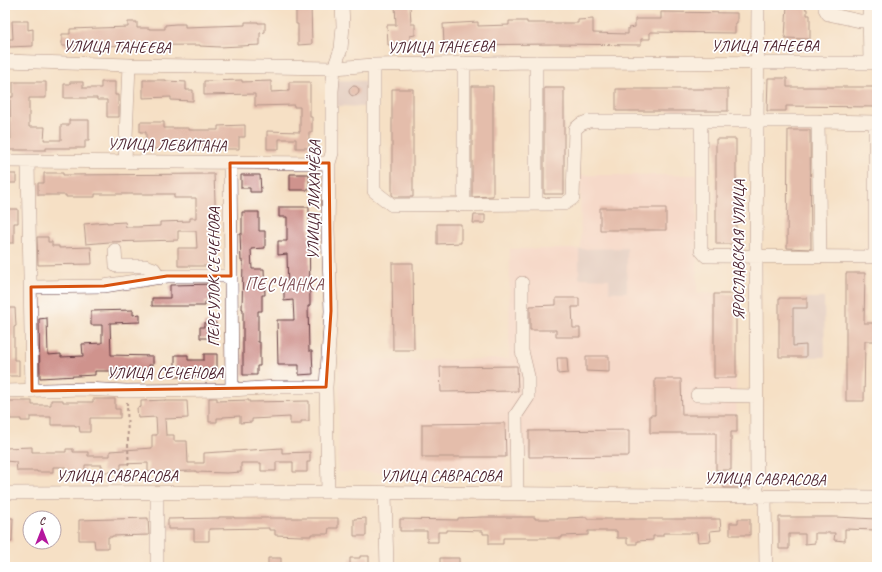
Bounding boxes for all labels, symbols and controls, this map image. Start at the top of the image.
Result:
street label: УЛИЦА ТАНЕЕВА [63,36,172,58]
street label: УЛИЦА ТАНЕЕВА [387,36,496,58]
street label: УЛИЦА ТАНЕЕВА [711,36,820,56]
street label: УЛИЦА ЛЕВИТАНА [107,134,228,156]
street label: УЛИЦА ЛИХАЧЁВА [303,139,325,260]
street label: ЯРОСЛАВСКАЯ УЛИЦА [729,179,749,320]
street label: ПЕРЕУЛОК СЕЧЕНОВА [204,206,224,347]
district label: ПЕСЧАНКА [245,274,325,295]
street label: УЛИЦА СЕЧЕНОВА [107,363,224,383]
street label: УЛИЦА САВРАСОВА [56,466,179,486]
street label: УЛИЦА САВРАСОВА [380,466,503,486]
street label: УЛИЦА САВРАСОВА [704,468,827,490]
north arrow [22,510,62,550]
text: С [39,513,46,527]

